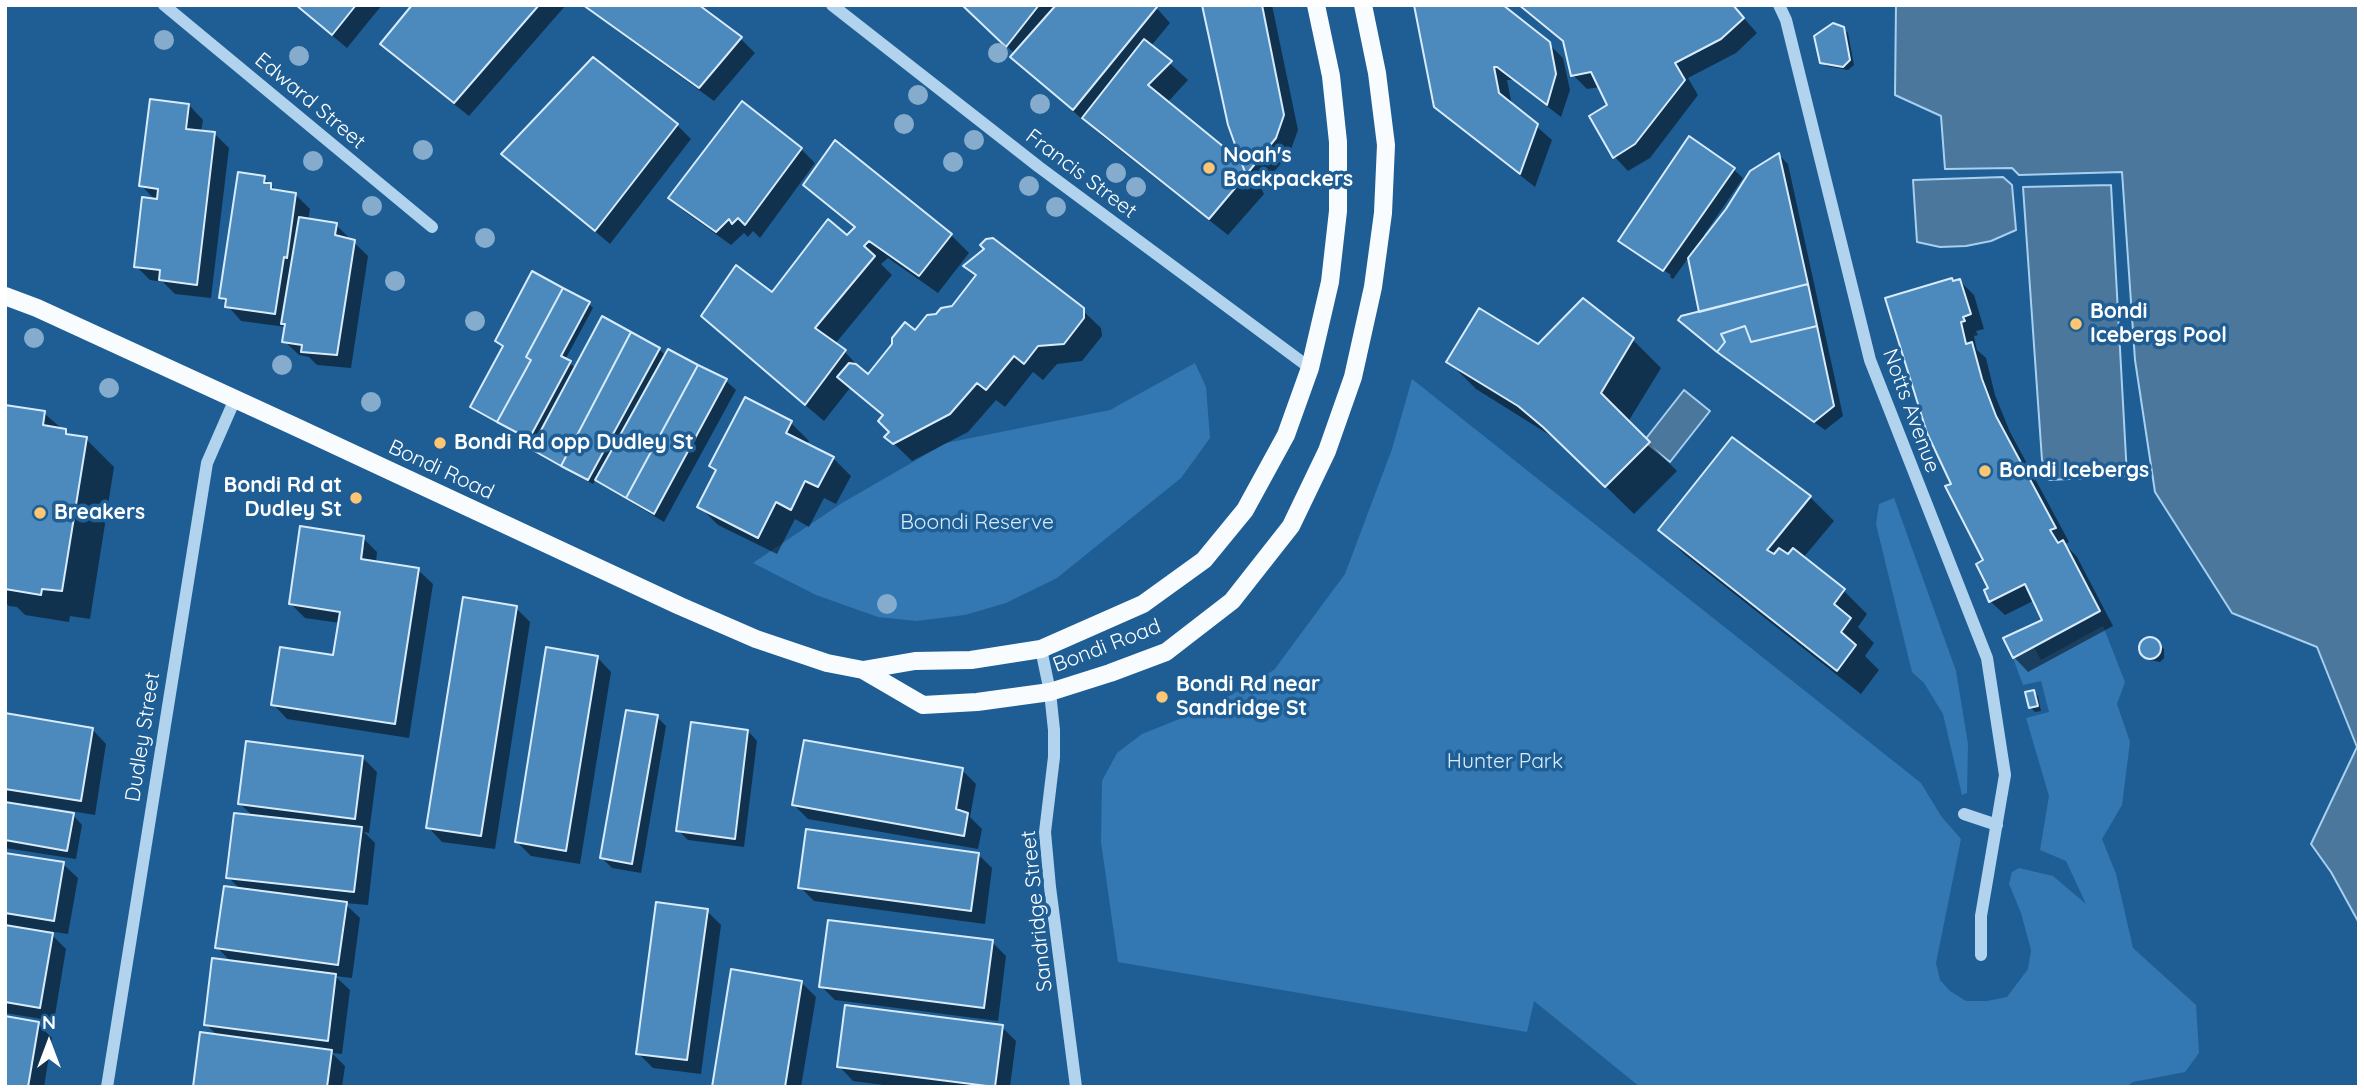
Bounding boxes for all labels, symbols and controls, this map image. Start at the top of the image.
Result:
street label: Edward Street [250,47,370,155]
street label: Francis Street [1020,124,1142,224]
place label: Noah's Backpackers [1223,143,1353,193]
marker: Noah's Backpackers [1201,160,1217,176]
place label: Bondi Icebergs Pool [2090,299,2227,349]
marker: Bondi Icebergs Pool [2068,316,2084,332]
street label: Notts Avenue [1877,346,1945,476]
place label: Bondi Rd opp Dudley St [454,430,694,456]
street label: Bondi Road [384,435,498,505]
marker: Bondi Rd opp Dudley St [432,435,448,451]
place label: Bondi Icebergs [1999,458,2149,484]
marker: Bondi Icebergs [1977,463,1993,479]
place label: Bondi Rd at Dudley St [223,473,342,523]
marker: Bondi Rd at Dudley St [348,490,364,506]
place label: Breakers [54,500,145,526]
marker: Breakers [32,505,48,521]
park label: Boondi Reserve [900,510,1054,536]
street label: Bondi Road [1049,614,1165,678]
street label: Dudley Street [120,670,166,804]
place label: Bondi Rd near Sandridge St [1176,672,1320,722]
marker: Bondi Rd near Sandridge St [1154,689,1170,705]
park label: Hunter Park [1447,749,1563,775]
street label: Sandridge Street [1016,829,1058,993]
north arrow [14,1008,84,1078]
text: N [42,1010,56,1034]

